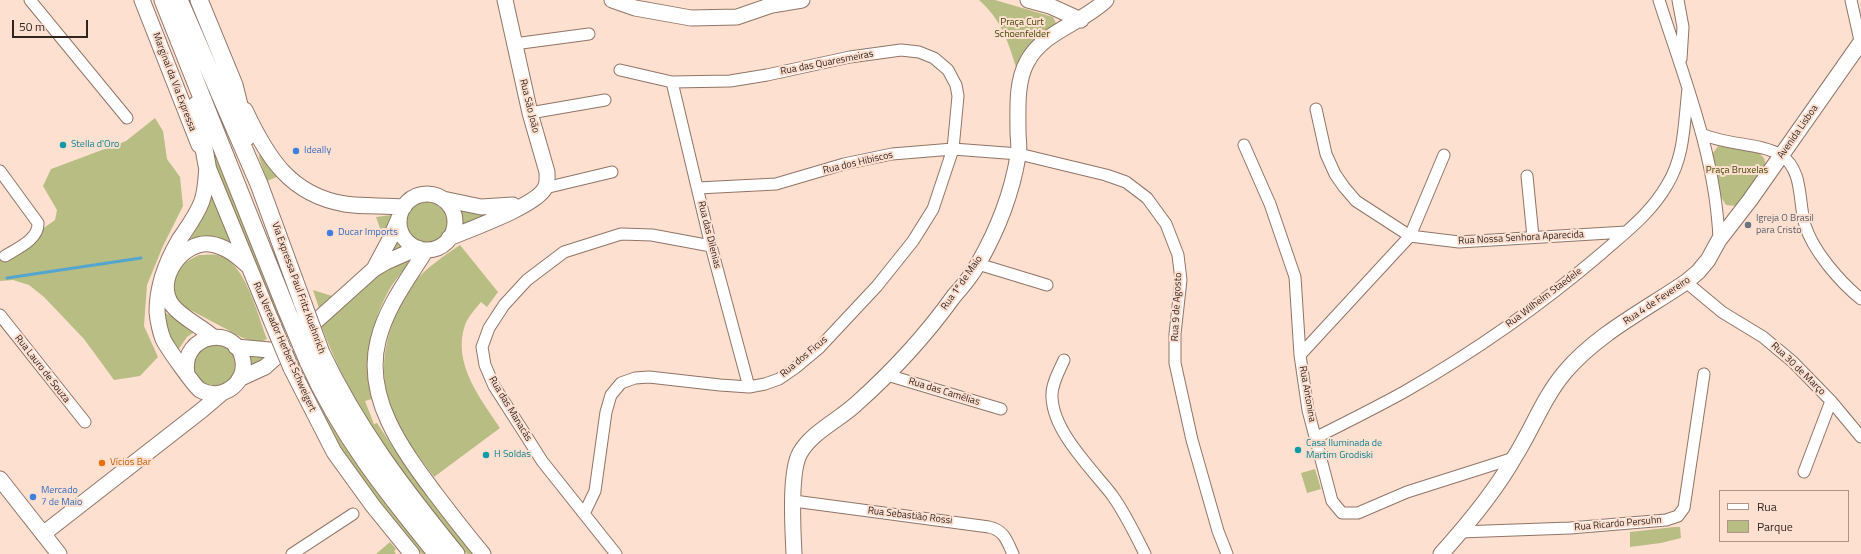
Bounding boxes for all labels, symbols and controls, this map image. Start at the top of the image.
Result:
scale bar [14,12,90,38]
text: 50 m [19,17,45,36]
park label: Praça Curt Schoenfelder [994,17,1050,40]
street label: Marginal da Via Expressa [150,31,198,133]
street label: Rua das Quaresmeiras [779,48,875,78]
street label: Rua São João [517,78,541,134]
street label: Avenida Lisboa [1775,103,1821,161]
place label: Stella d'Oro [71,139,119,151]
marker: Stella d'Oro [58,140,68,150]
place label: Ideally [304,145,331,157]
marker: Ideally [291,146,301,156]
street label: Rua dos Hibiscos [822,149,894,177]
park label: Praça Bruxelas [1706,165,1768,177]
street label: Rua das Dilenias [695,200,723,270]
place label: Igreja O Brasil para Cristo [1756,213,1814,236]
marker: Igreja O Brasil para Cristo [1743,220,1753,230]
street label: Via Expressa Paul Fritz Kuehnrich [269,221,327,355]
place label: Ducar Imports [338,227,398,239]
marker: Ducar Imports [325,228,335,238]
street label: Rua Nossa Senhora Aparecida [1458,229,1584,247]
street label: Rua 1º de Maio [939,253,985,313]
street label: Rua Wilhelm Staedele [1504,266,1584,330]
street label: Rua 9 de Agosto [1169,272,1185,342]
street label: Rua 4 de Fevereiro [1621,274,1693,328]
street label: Rua Vereador Herbert Schweigert [250,280,318,414]
street label: Rua Lauro de Souza [12,333,72,405]
street label: Rua dos Ficus [778,334,830,380]
street label: Rua 30 de Março [1768,340,1828,398]
street label: Rua Antonina [1296,365,1318,423]
street label: Rua das Manacás [486,374,534,444]
street label: Rua das Camélias [907,375,981,409]
place label: Casa Iluminada de Martim Grodiski [1306,438,1382,462]
marker: Casa Iluminada de Martim Grodiski [1293,445,1303,455]
place label: H Soldas [494,449,531,461]
marker: H Soldas [481,450,491,460]
place label: Vícios Bar [110,457,151,469]
marker: Vícios Bar [97,458,107,468]
place label: Mercado 7 de Maio [41,485,82,508]
legend [1719,490,1849,542]
marker: Mercado 7 de Maio [28,492,38,502]
text: Rua [1757,497,1777,516]
street label: Rua Sebastião Rossi [867,505,953,527]
street label: Rua Ricardo Persuhn [1574,514,1662,534]
text: Parque [1757,517,1793,536]

